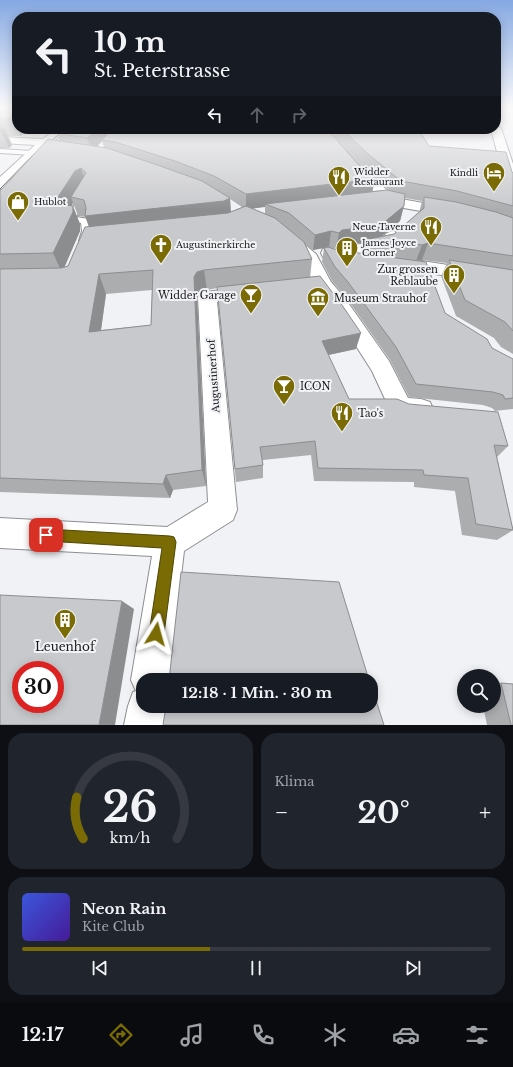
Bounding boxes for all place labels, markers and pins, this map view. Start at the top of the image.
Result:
hotel icon: Kindli [481,160,507,193]
restaurant icon: Widder Restaurant [326,164,352,197]
place label: Widder Restaurant [353,166,404,187]
place label: Kindli [450,167,478,178]
shop icon: Hublot [5,189,31,222]
place label: Hublot [34,196,67,207]
restaurant icon: Neue Taverne [418,214,444,247]
place label: Neue Taverne [352,221,416,232]
church icon: Augustinerkirche [148,232,174,265]
building icon: James Joyce Corner [334,235,360,268]
place label: James Joyce Corner [361,237,416,258]
place label: Augustinerkirche [175,239,255,250]
building icon: Zur grossen Reblaube [441,262,467,295]
place label: Zur grossen Reblaube [377,263,438,288]
bar icon: Widder Garage [238,282,264,315]
museum icon: Museum Strauhof [305,285,331,318]
place label: Widder Garage [157,289,236,302]
place label: Museum Strauhof [334,292,429,305]
bar icon: ICON [271,373,297,406]
place label: ICON [300,380,330,393]
restaurant icon: Tao's [329,400,355,433]
place label: Tao's [358,407,384,420]
pin [29,518,63,552]
building icon: Leuenhof [52,607,78,640]
place label: Leuenhof [35,639,97,654]

